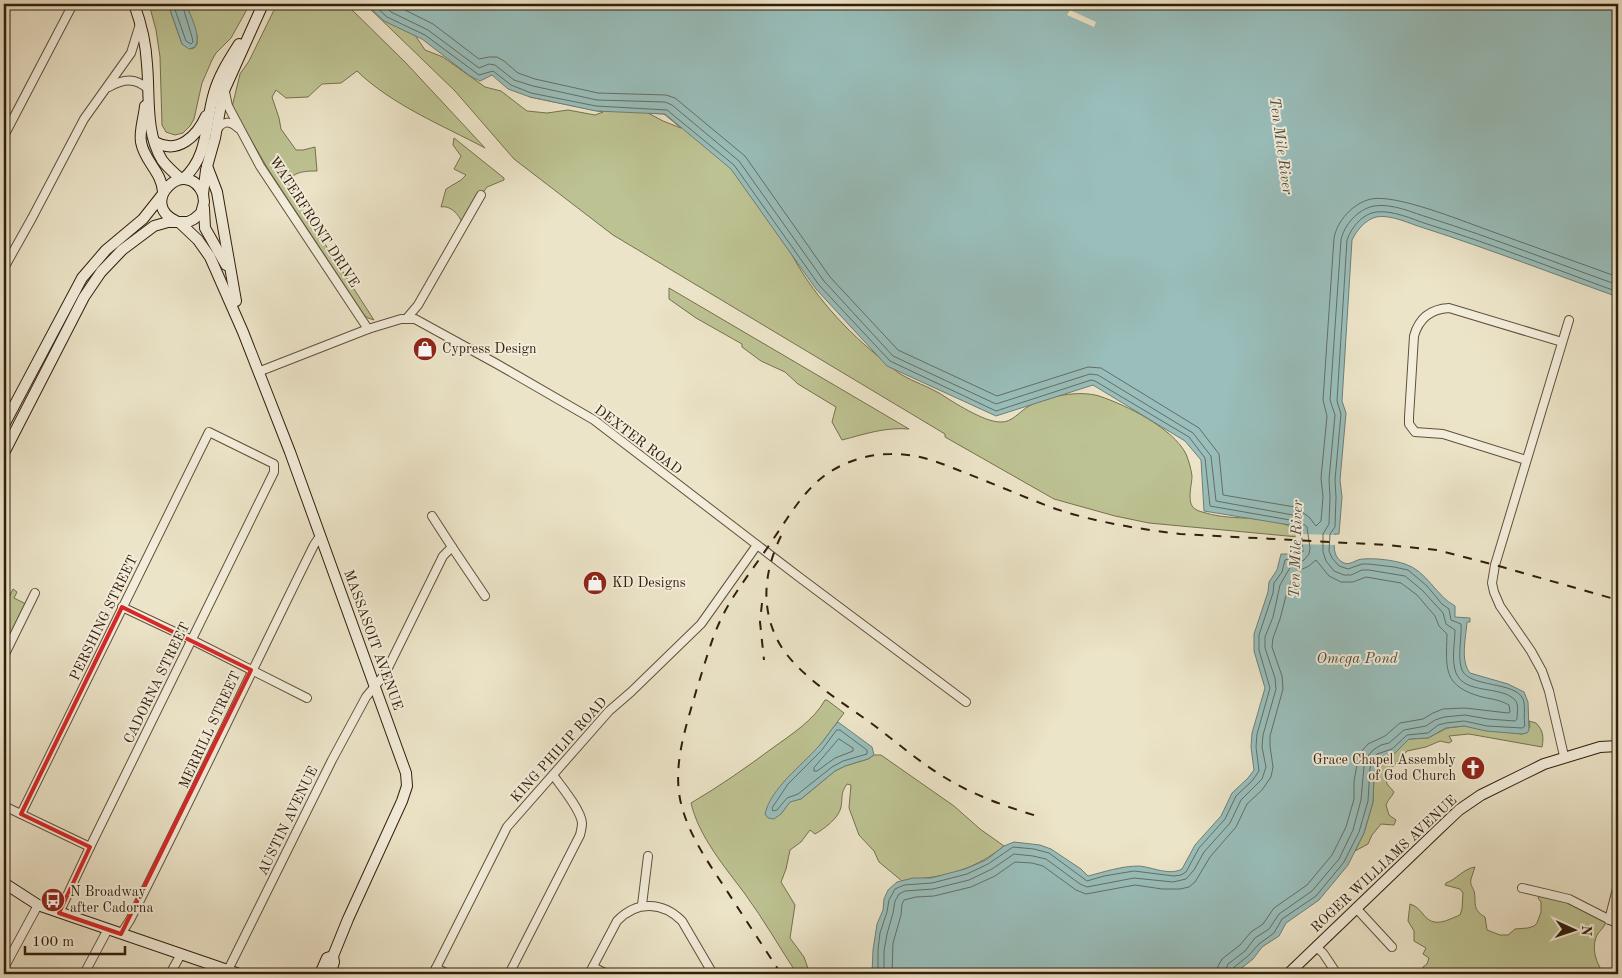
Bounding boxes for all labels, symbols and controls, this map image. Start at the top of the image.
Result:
water label: Ten Mile River [1266,96,1294,196]
street label: WATERFRONT DRIVE [266,154,362,290]
shop icon: Cypress Design [412,336,438,362]
place label: Cypress Design [442,342,537,356]
street label: DEXTER ROAD [592,403,684,477]
water label: Ten Mile River [1288,499,1306,598]
street label: PERSHING STREET [68,553,140,683]
street label: MASSASOIT AVENUE [341,568,405,712]
shop icon: KD Designs [582,570,608,596]
place label: KD Designs [612,576,686,590]
street label: CADORNA STREET [122,620,192,746]
water label: Omega Pond [1316,652,1399,667]
street label: MERRILL STREET [177,669,243,791]
street label: KING PHILIP ROAD [508,695,610,805]
place label: Grace Chapel Assembly of God Church [1313,753,1457,783]
church icon: Grace Chapel Assembly of God Church [1460,755,1486,781]
street label: AUSTIN AVENUE [255,764,321,878]
street label: ROGER WILLIAMS AVENUE [1308,793,1460,935]
place label: N Broadway after Cadorna [70,885,153,915]
bus stop icon: N Broadway after Cadorna [40,887,66,913]
north arrow [1550,906,1600,956]
scale bar [25,923,125,955]
text: N [1579,925,1593,937]
text: 100 m [32,935,74,950]

